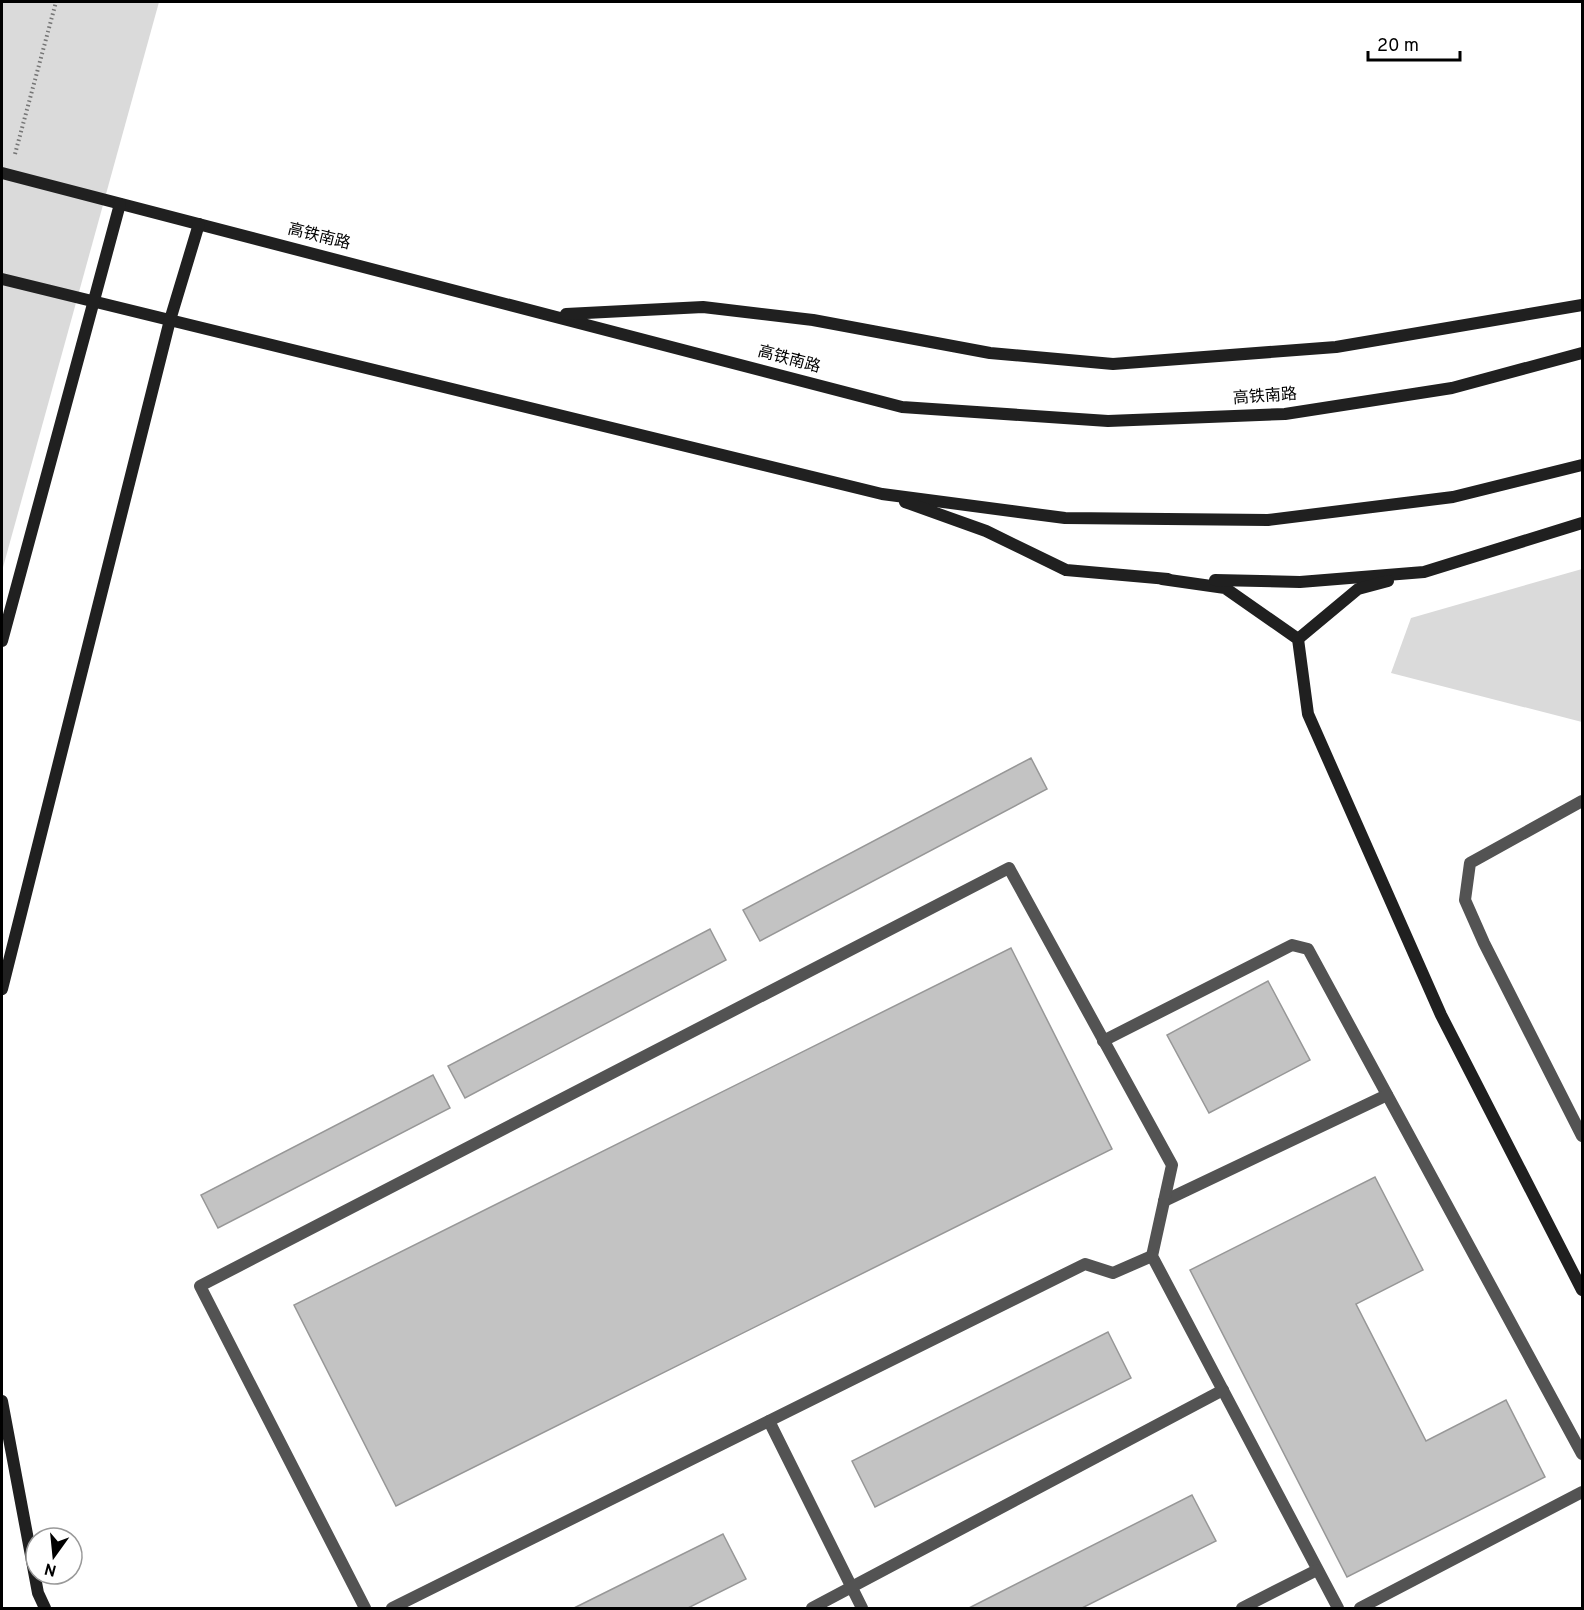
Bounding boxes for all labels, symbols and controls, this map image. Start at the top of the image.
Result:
scale bar [1368,24,1460,62]
text: 20 m [1377,35,1419,58]
street label: 高铁南路 [286,220,352,254]
street label: 高铁南路 [755,342,823,378]
street label: 高铁南路 [1232,385,1298,409]
north arrow [24,1526,84,1586]
text: N [42,1557,59,1580]

